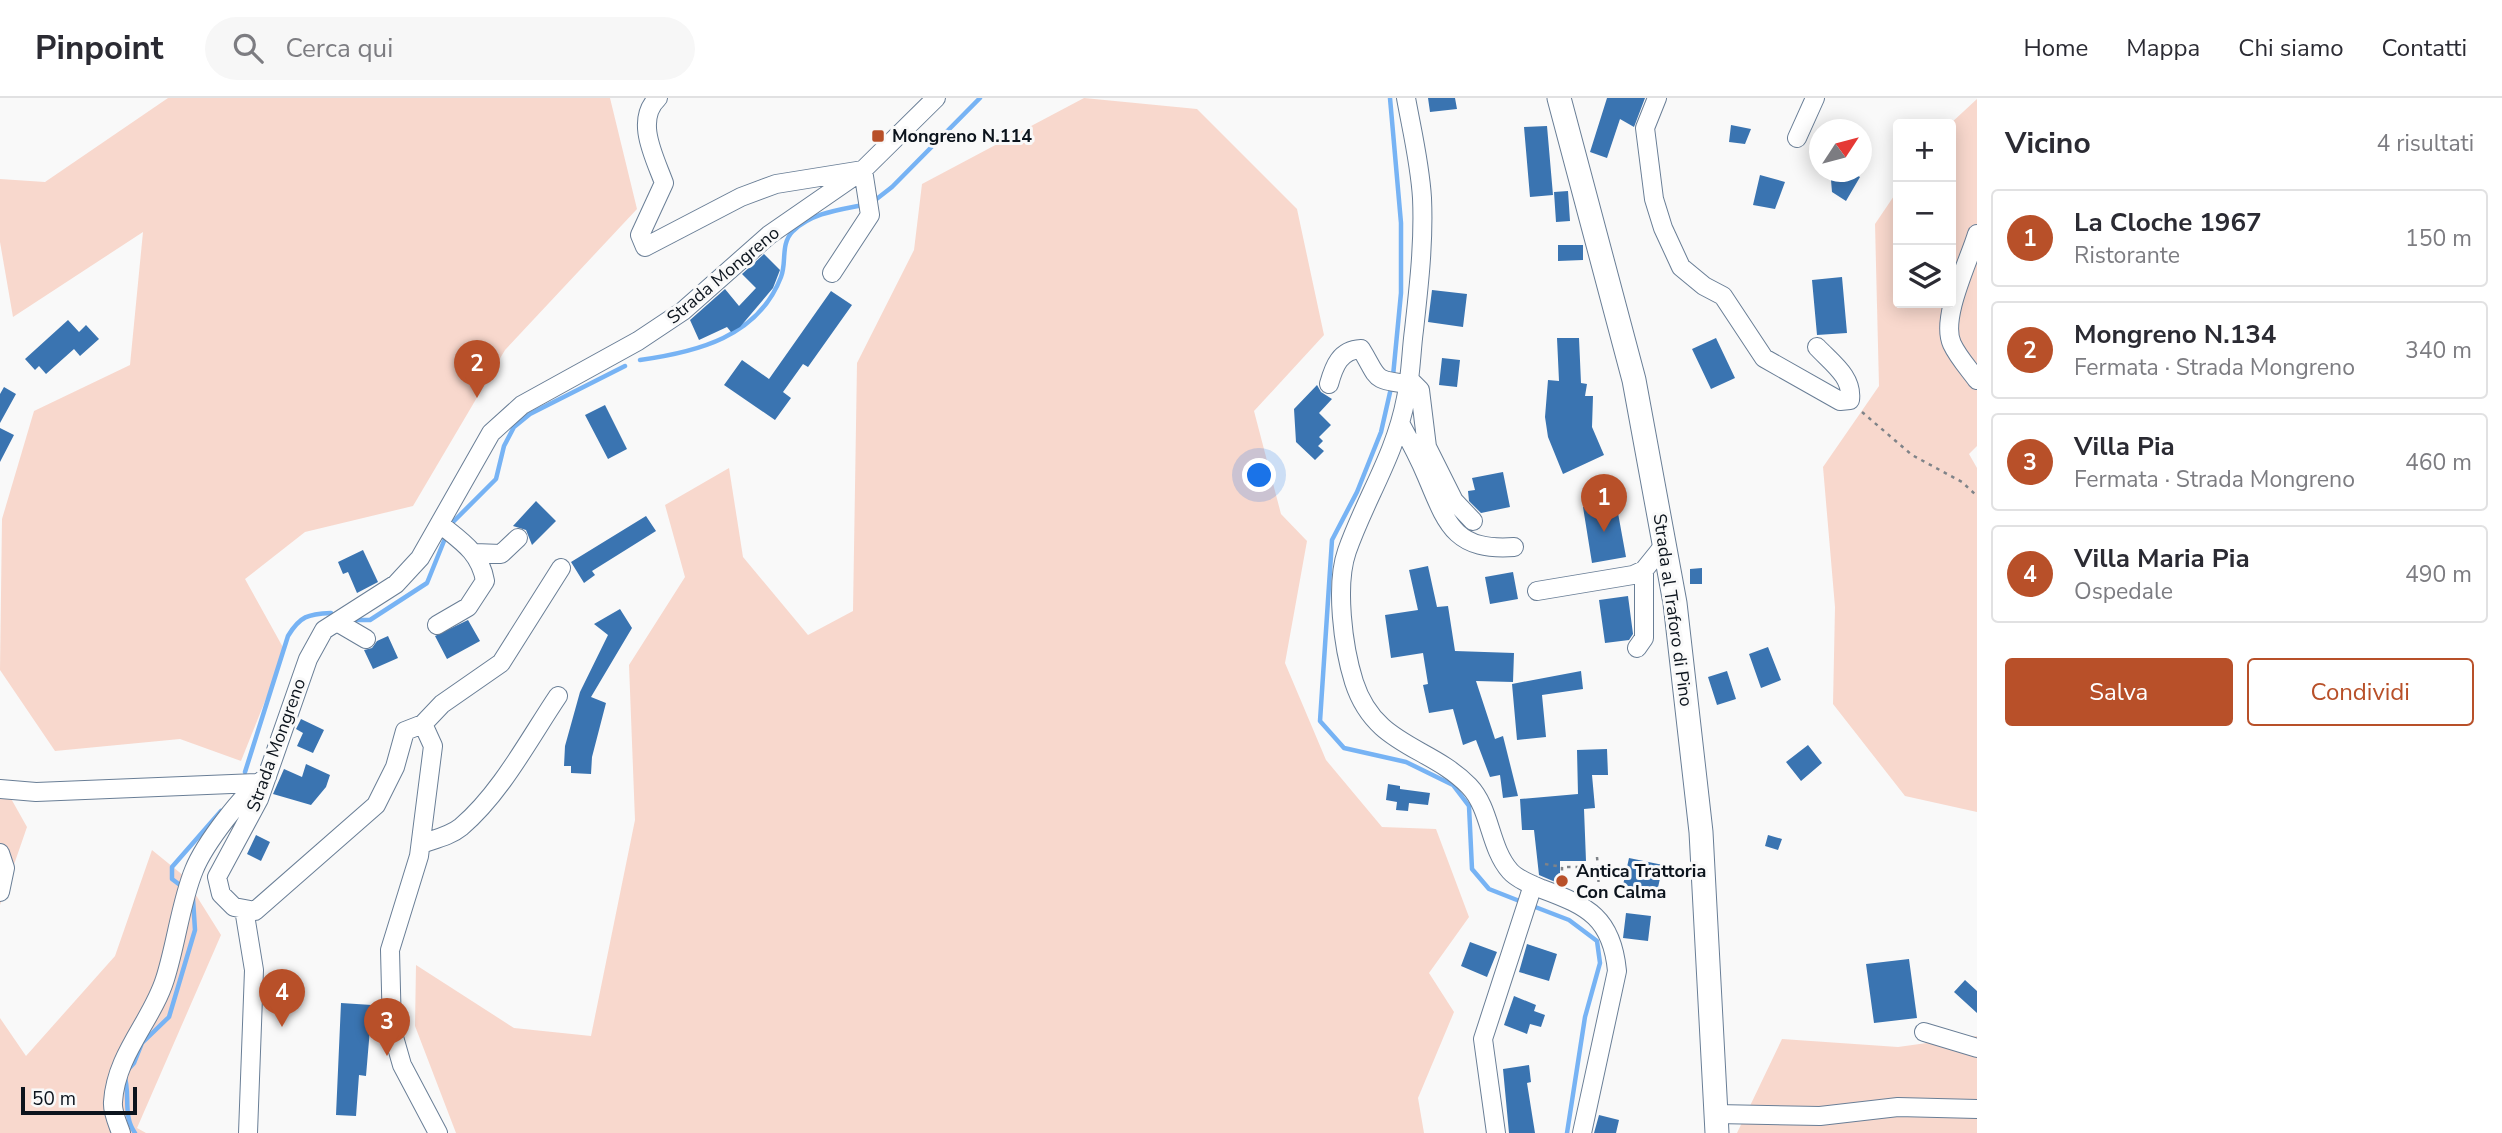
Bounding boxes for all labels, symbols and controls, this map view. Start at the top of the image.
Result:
search box [205,17,695,80]
text: Pinpoint [35,26,163,71]
icon: search [229,29,267,67]
text: Cerca qui [285,31,393,66]
text: Home [2023,32,2088,64]
text: Mappa [2126,32,2200,64]
text: Chi siamo [2238,32,2344,64]
text: Contatti [2382,32,2467,64]
north arrow [1809,119,1872,182]
map controls [1893,119,1956,308]
button: + [1893,119,1956,182]
text: Vicino [2005,123,2091,164]
place label: Mongreno N.114 [892,124,1032,148]
marker: Mongreno N.114 [870,128,886,144]
text: 4 risultati [2377,128,2474,159]
button: − [1893,182,1956,245]
text: La Cloche 1967 [2074,205,2262,240]
street label: Strada Mongreno [662,221,784,329]
text: 1 [2023,223,2037,254]
text: 150 m [2405,223,2472,254]
text: Ristorante [2074,240,2180,271]
button: layers [1893,245,1956,308]
text: Mongreno N.134 [2074,317,2276,352]
text: 2 [2023,335,2037,366]
text: 340 m [2405,335,2472,366]
pin: 2 [454,340,500,398]
text: Fermata · Strada Mongreno [2074,352,2355,383]
text: Villa Pia [2074,429,2175,464]
text: 3 [2023,447,2037,478]
text: 460 m [2405,447,2472,478]
your location [1242,458,1276,492]
text: Fermata · Strada Mongreno [2074,464,2355,495]
pin: 1 [1581,474,1627,532]
street label: Strada al Traforo di Pino [1648,512,1698,708]
text: Villa Maria Pia [2074,541,2250,576]
text: 4 [2023,559,2037,590]
text: 490 m [2405,559,2472,590]
text: Ospedale [2074,576,2173,607]
button: Salva [2005,658,2233,726]
button: Condividi [2247,658,2474,726]
street label: Strada Mongreno [241,675,311,815]
place label: Antica Trattoria Con Calma [1576,859,1706,904]
marker: Antica Trattoria Con Calma [1554,873,1570,889]
pin: 4 [259,969,305,1027]
pin: 3 [364,998,410,1056]
scale bar [21,1084,136,1116]
text: 50 m [32,1086,76,1112]

